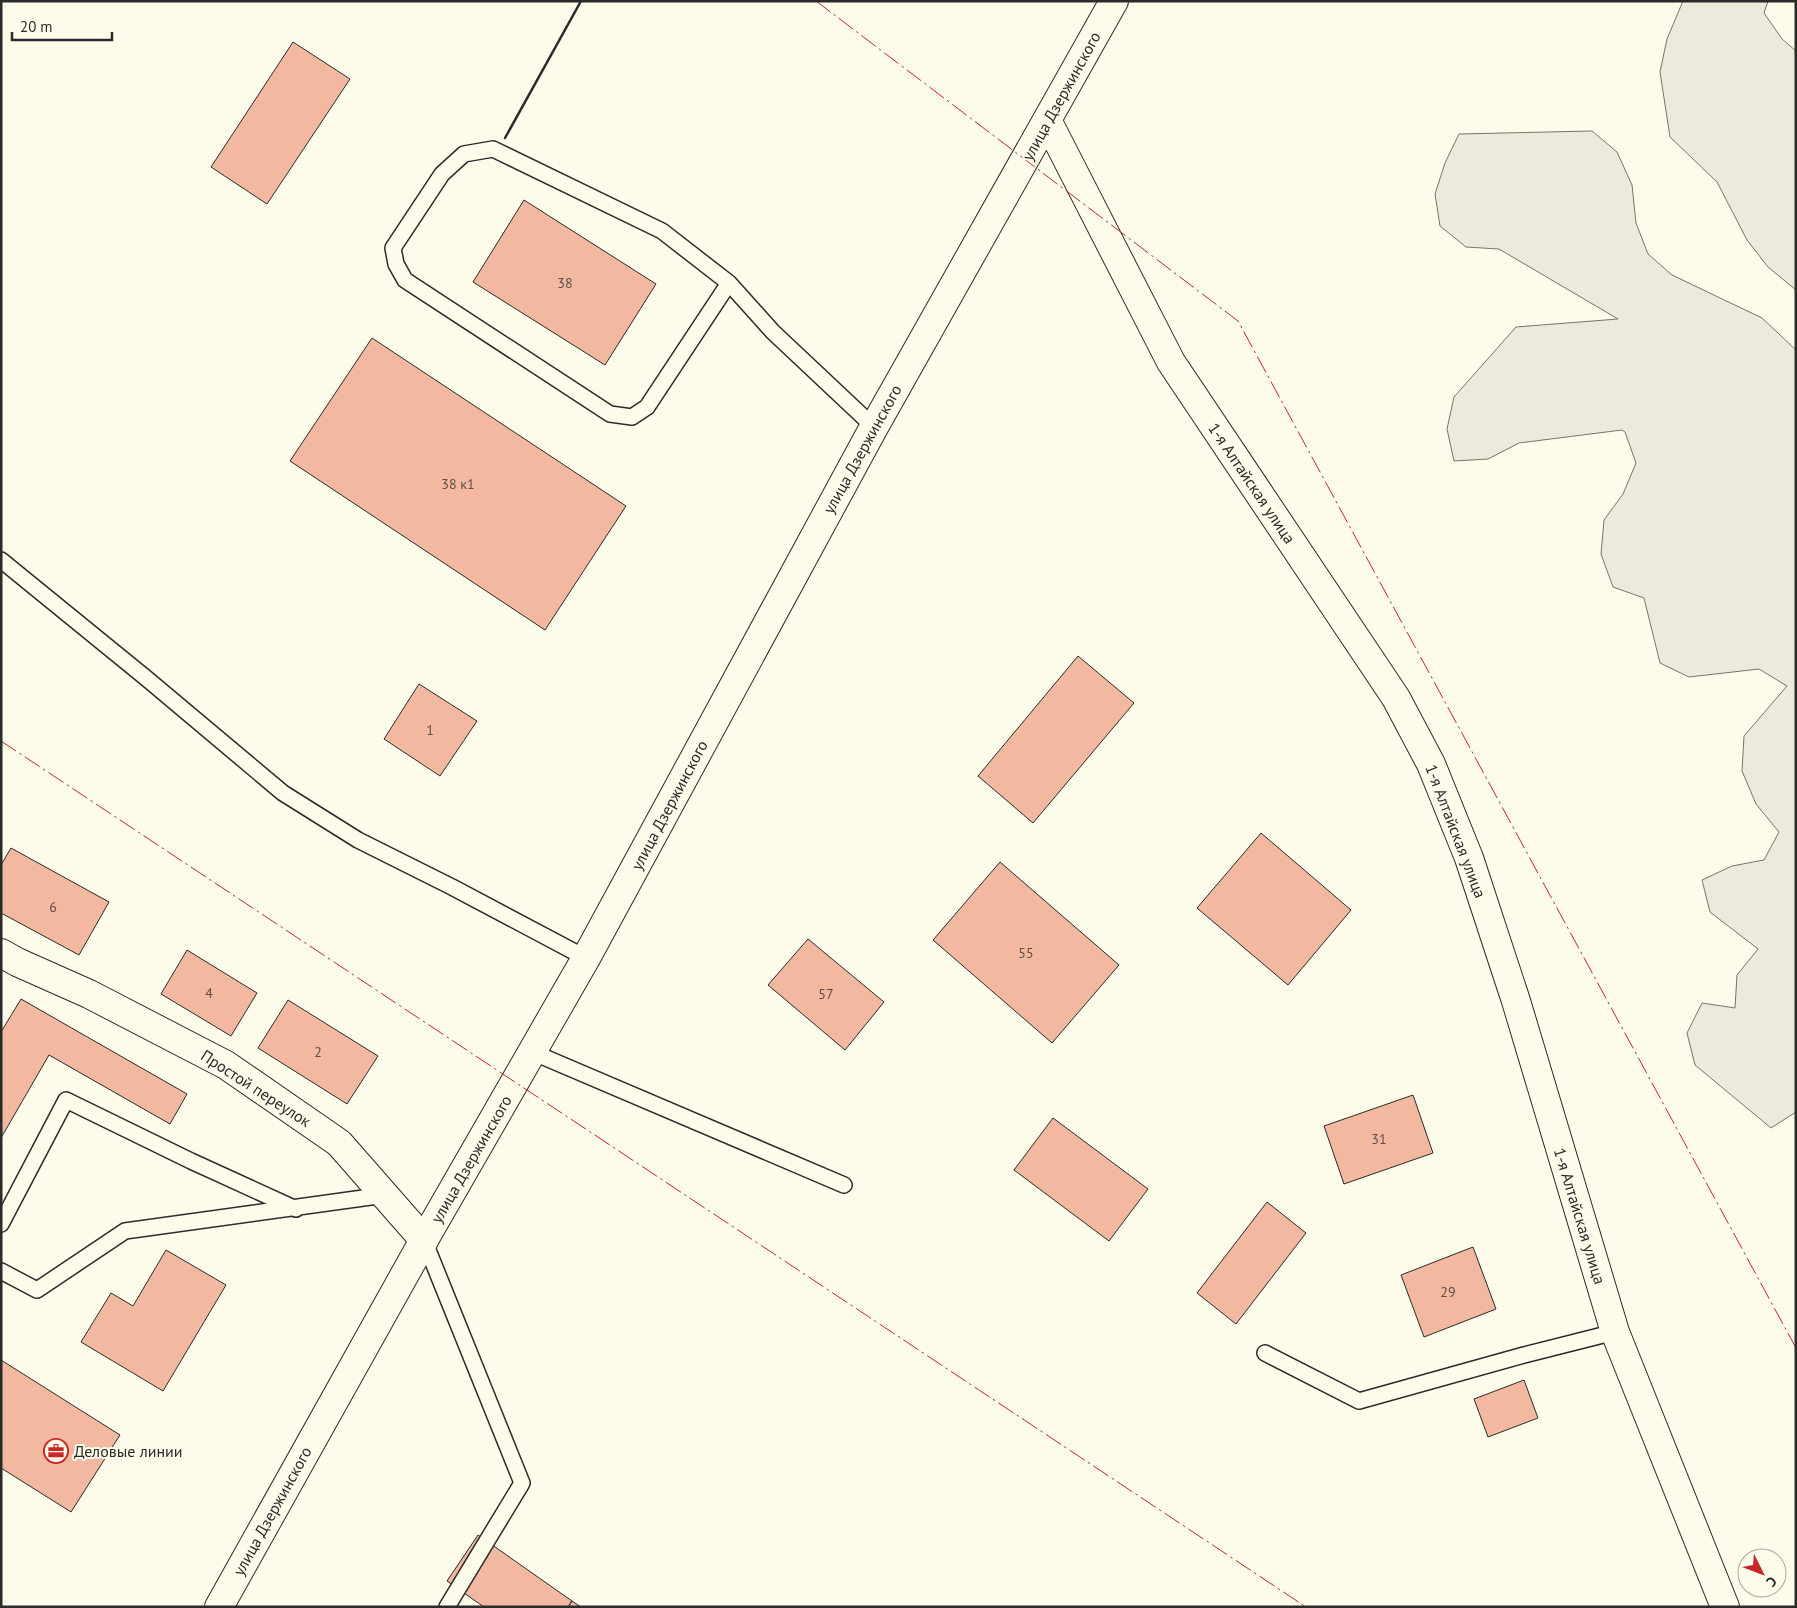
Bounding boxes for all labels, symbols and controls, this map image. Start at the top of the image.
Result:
scale bar [12,10,112,42]
text: 20 m [20,17,53,36]
street label: улица Дзержинского [1017,28,1105,164]
house number: 38 [557,274,573,292]
street label: улица Дзержинского [818,381,906,517]
street label: 1-я Алтайская улица [1204,419,1300,547]
house number: 38 к1 [441,475,475,493]
house number: 1 [426,721,434,739]
street label: улица Дзержинского [626,737,712,873]
street label: 1-я Алтайская улица [1421,761,1491,901]
house number: 6 [49,898,57,916]
house number: 55 [1018,944,1034,962]
house number: 4 [205,984,213,1002]
house number: 57 [818,985,834,1003]
house number: 2 [314,1043,322,1061]
street label: Простой переулок [197,1045,315,1131]
street label: улица Дзержинского [426,1091,516,1227]
house number: 31 [1371,1130,1387,1148]
street label: 1-я Алтайская улица [1550,1145,1610,1287]
house number: 29 [1440,1283,1456,1301]
office icon: Деловые линии [43,1438,69,1464]
place label: Деловые линии [74,1441,183,1461]
street label: улица Дзержинского [228,1443,316,1579]
north arrow [1737,1548,1787,1598]
text: С [1762,1573,1781,1591]

